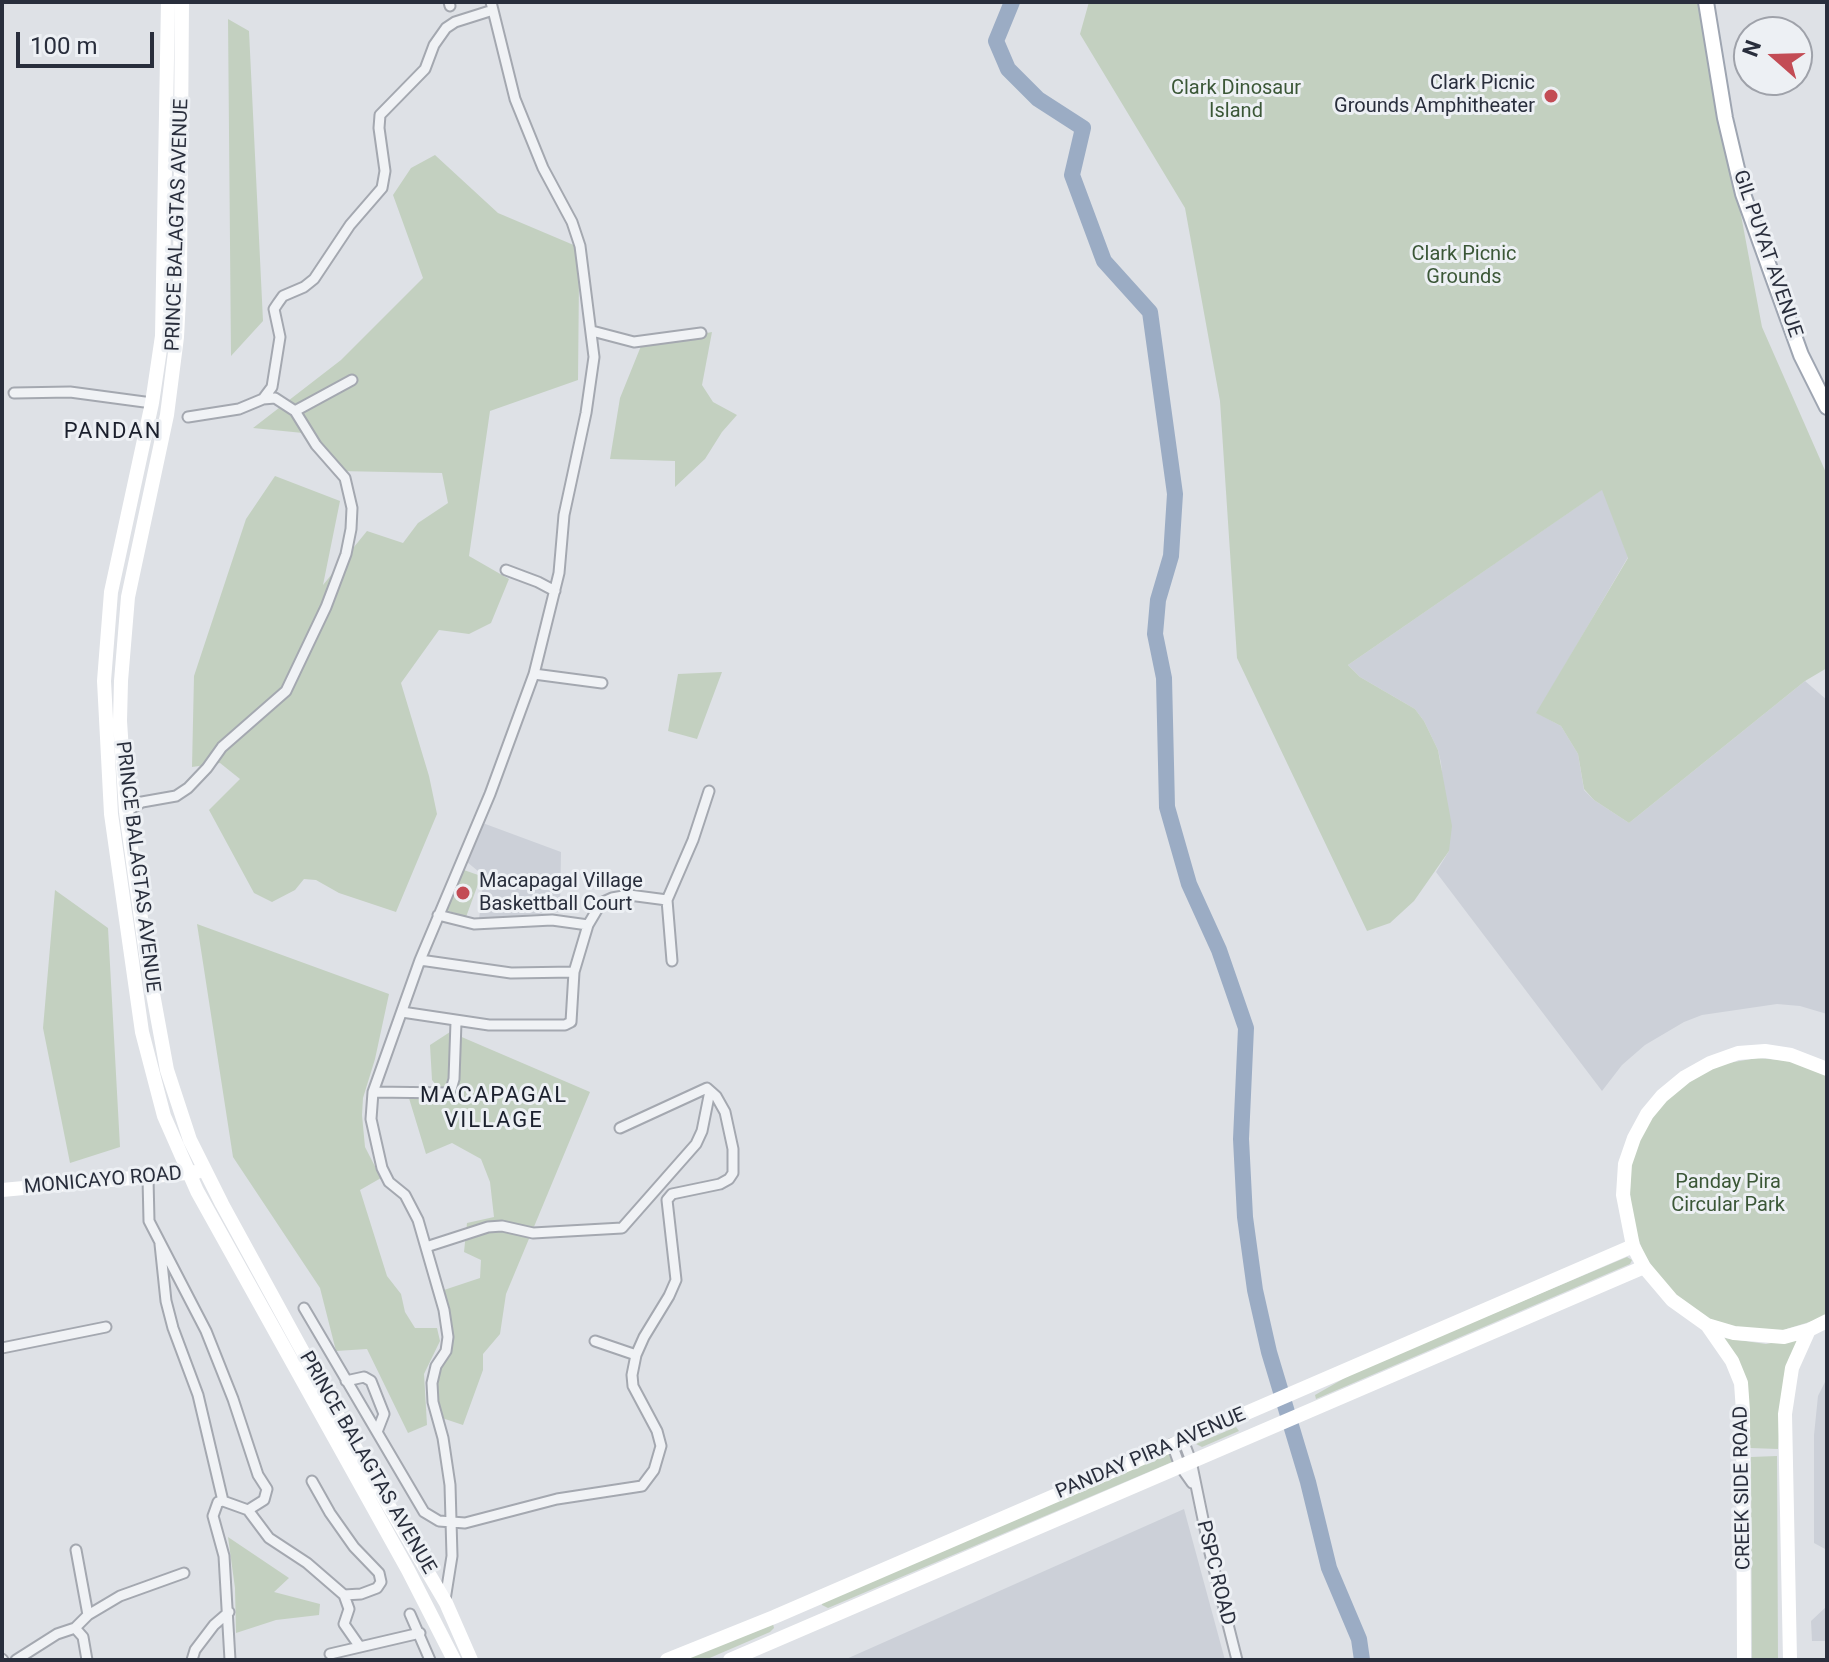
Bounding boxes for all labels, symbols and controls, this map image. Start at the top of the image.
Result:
scale bar [20,16,158,66]
north arrow [1733,16,1813,96]
text: 100 m [30,32,97,60]
text: N [1737,37,1766,60]
place label: Clark Picnic Grounds Amphitheater [1334,72,1535,119]
park label: Clark Dinosaur Island [1171,77,1301,124]
marker: Clark Picnic Grounds Amphitheater [1542,87,1560,105]
street label: PRINCE BALAGTAS AVENUE [162,98,194,352]
street label: GIL PUYAT AVENUE [1727,167,1807,341]
park label: Clark Picnic Grounds [1412,243,1516,290]
district label: PANDAN [64,419,162,445]
street label: PRINCE BALAGTAS AVENUE [110,740,164,994]
place label: Macapagal Village Baskettball Court [479,870,643,917]
marker: Macapagal Village Baskettball Court [454,884,472,902]
district label: MACAPAGAL VILLAGE [420,1083,568,1134]
street label: MONICAYO ROAD [23,1162,183,1200]
park label: Panday Pira Circular Park [1671,1171,1785,1218]
street label: PRINCE BALAGTAS AVENUE [293,1347,441,1579]
street label: PANDAY PIRA AVENUE [1052,1403,1250,1505]
street label: CREEK SIDE ROAD [1730,1406,1756,1570]
street label: PSPC ROAD [1190,1518,1240,1628]

